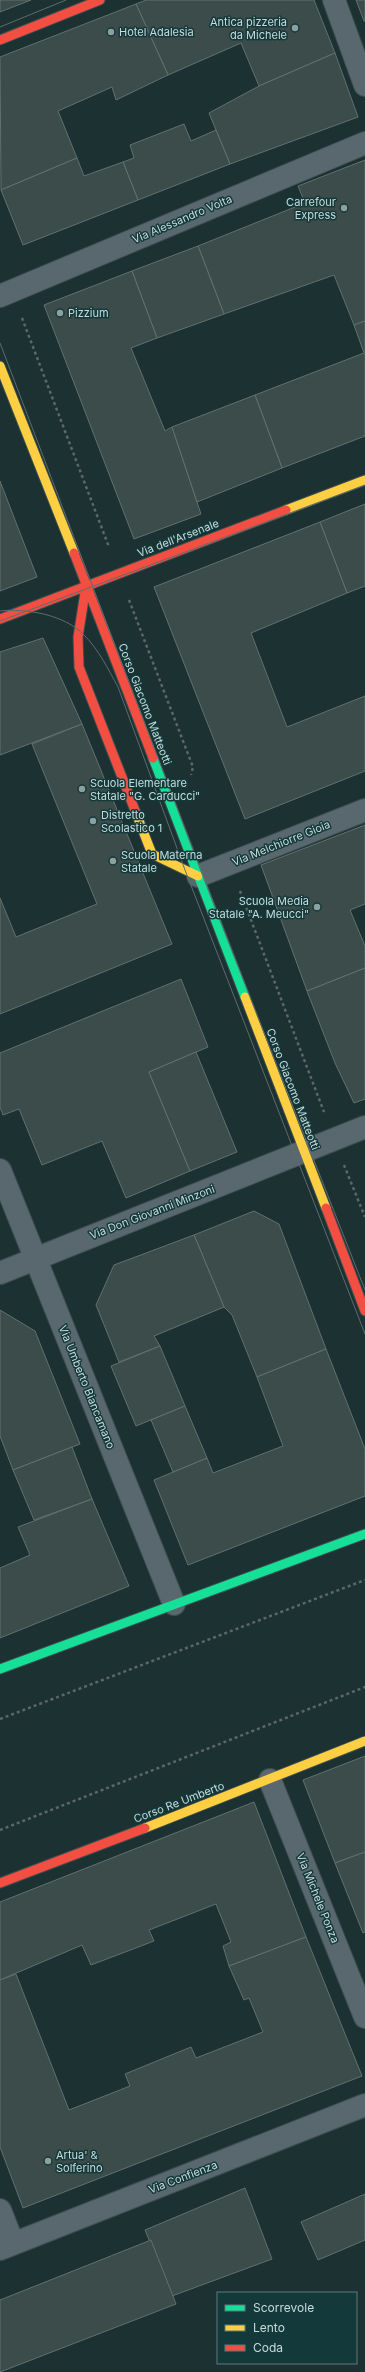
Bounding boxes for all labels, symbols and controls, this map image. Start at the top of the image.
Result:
place label: Antica pizzeria da Michele [210,15,287,42]
marker: Antica pizzeria da Michele [290,23,300,33]
place label: Hotel Adalesia [119,25,194,39]
marker: Hotel Adalesia [106,27,116,37]
street label: Via Alessandro Volta [130,192,234,246]
place label: Carrefour Express [286,195,336,222]
marker: Carrefour Express [339,203,349,213]
place label: Pizzium [68,306,109,320]
marker: Pizzium [55,308,65,318]
street label: Via dell'Arsenale [135,516,221,560]
street label: Corso Giacomo Matteotti [115,641,175,767]
place label: Scuola Elementare Statale "G. Carducci" [90,776,200,803]
marker: Scuola Elementare Statale "G. Carducci" [77,784,87,794]
place label: Distretto Scolastico 1 [101,808,162,835]
marker: Distretto Scolastico 1 [88,816,98,826]
street label: Via Melchiorre Gioia [230,817,332,869]
place label: Scuola Materna Statale [121,848,202,875]
marker: Scuola Materna Statale [108,856,118,866]
place label: Scuola Media Statale "A. Meucci" [209,894,309,921]
marker: Scuola Media Statale "A. Meucci" [312,902,322,912]
street label: Corso Giacomo Matteotti [263,1026,323,1152]
street label: Via Don Giovanni Minzoni [88,1182,216,1242]
street label: Via Umberto Biancamano [56,1323,118,1451]
street label: Corso Re Umberto [132,1778,227,1826]
street label: Via Michele Ponza [294,1851,342,1945]
place label: Artua' & Solferino [56,2148,103,2175]
marker: Artua' & Solferino [43,2156,53,2166]
street label: Via Confienza [147,2157,219,2197]
legend [217,2292,357,2364]
text: Scorrevole [253,2300,314,2315]
text: Lento [253,2320,285,2335]
text: Coda [253,2340,283,2355]

